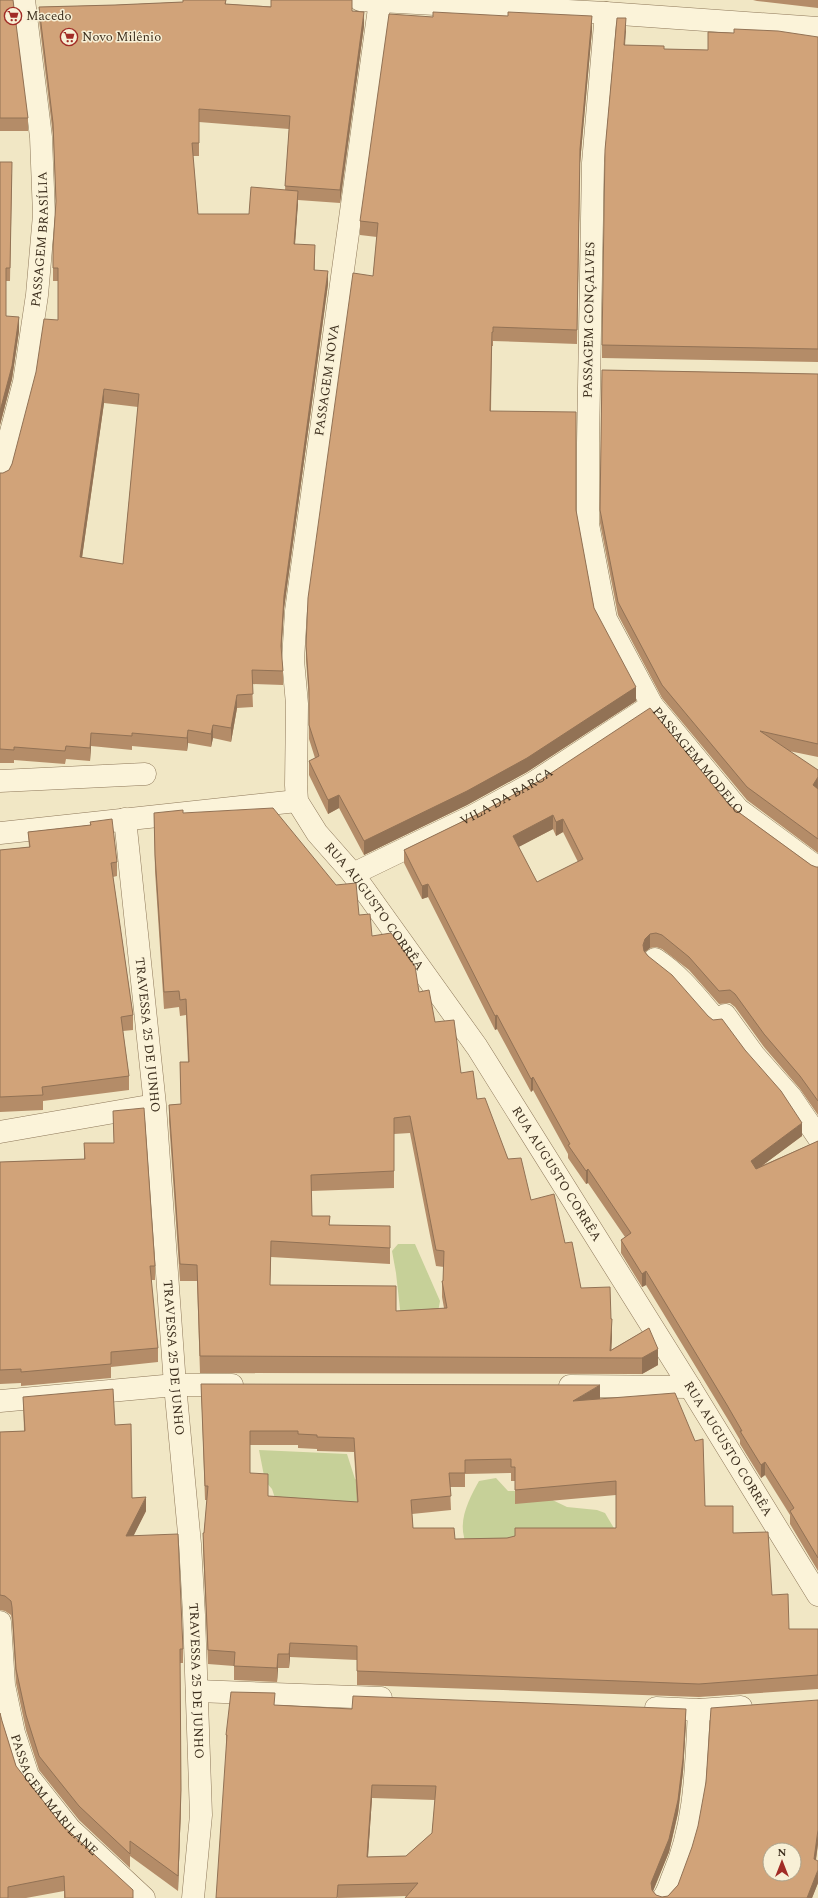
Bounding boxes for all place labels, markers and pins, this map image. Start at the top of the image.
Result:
supermarket icon: Macedo [3,6,23,26]
place label: Macedo [26,6,72,26]
supermarket icon: Novo Milênio [59,27,79,47]
place label: Novo Milênio [82,27,161,47]

